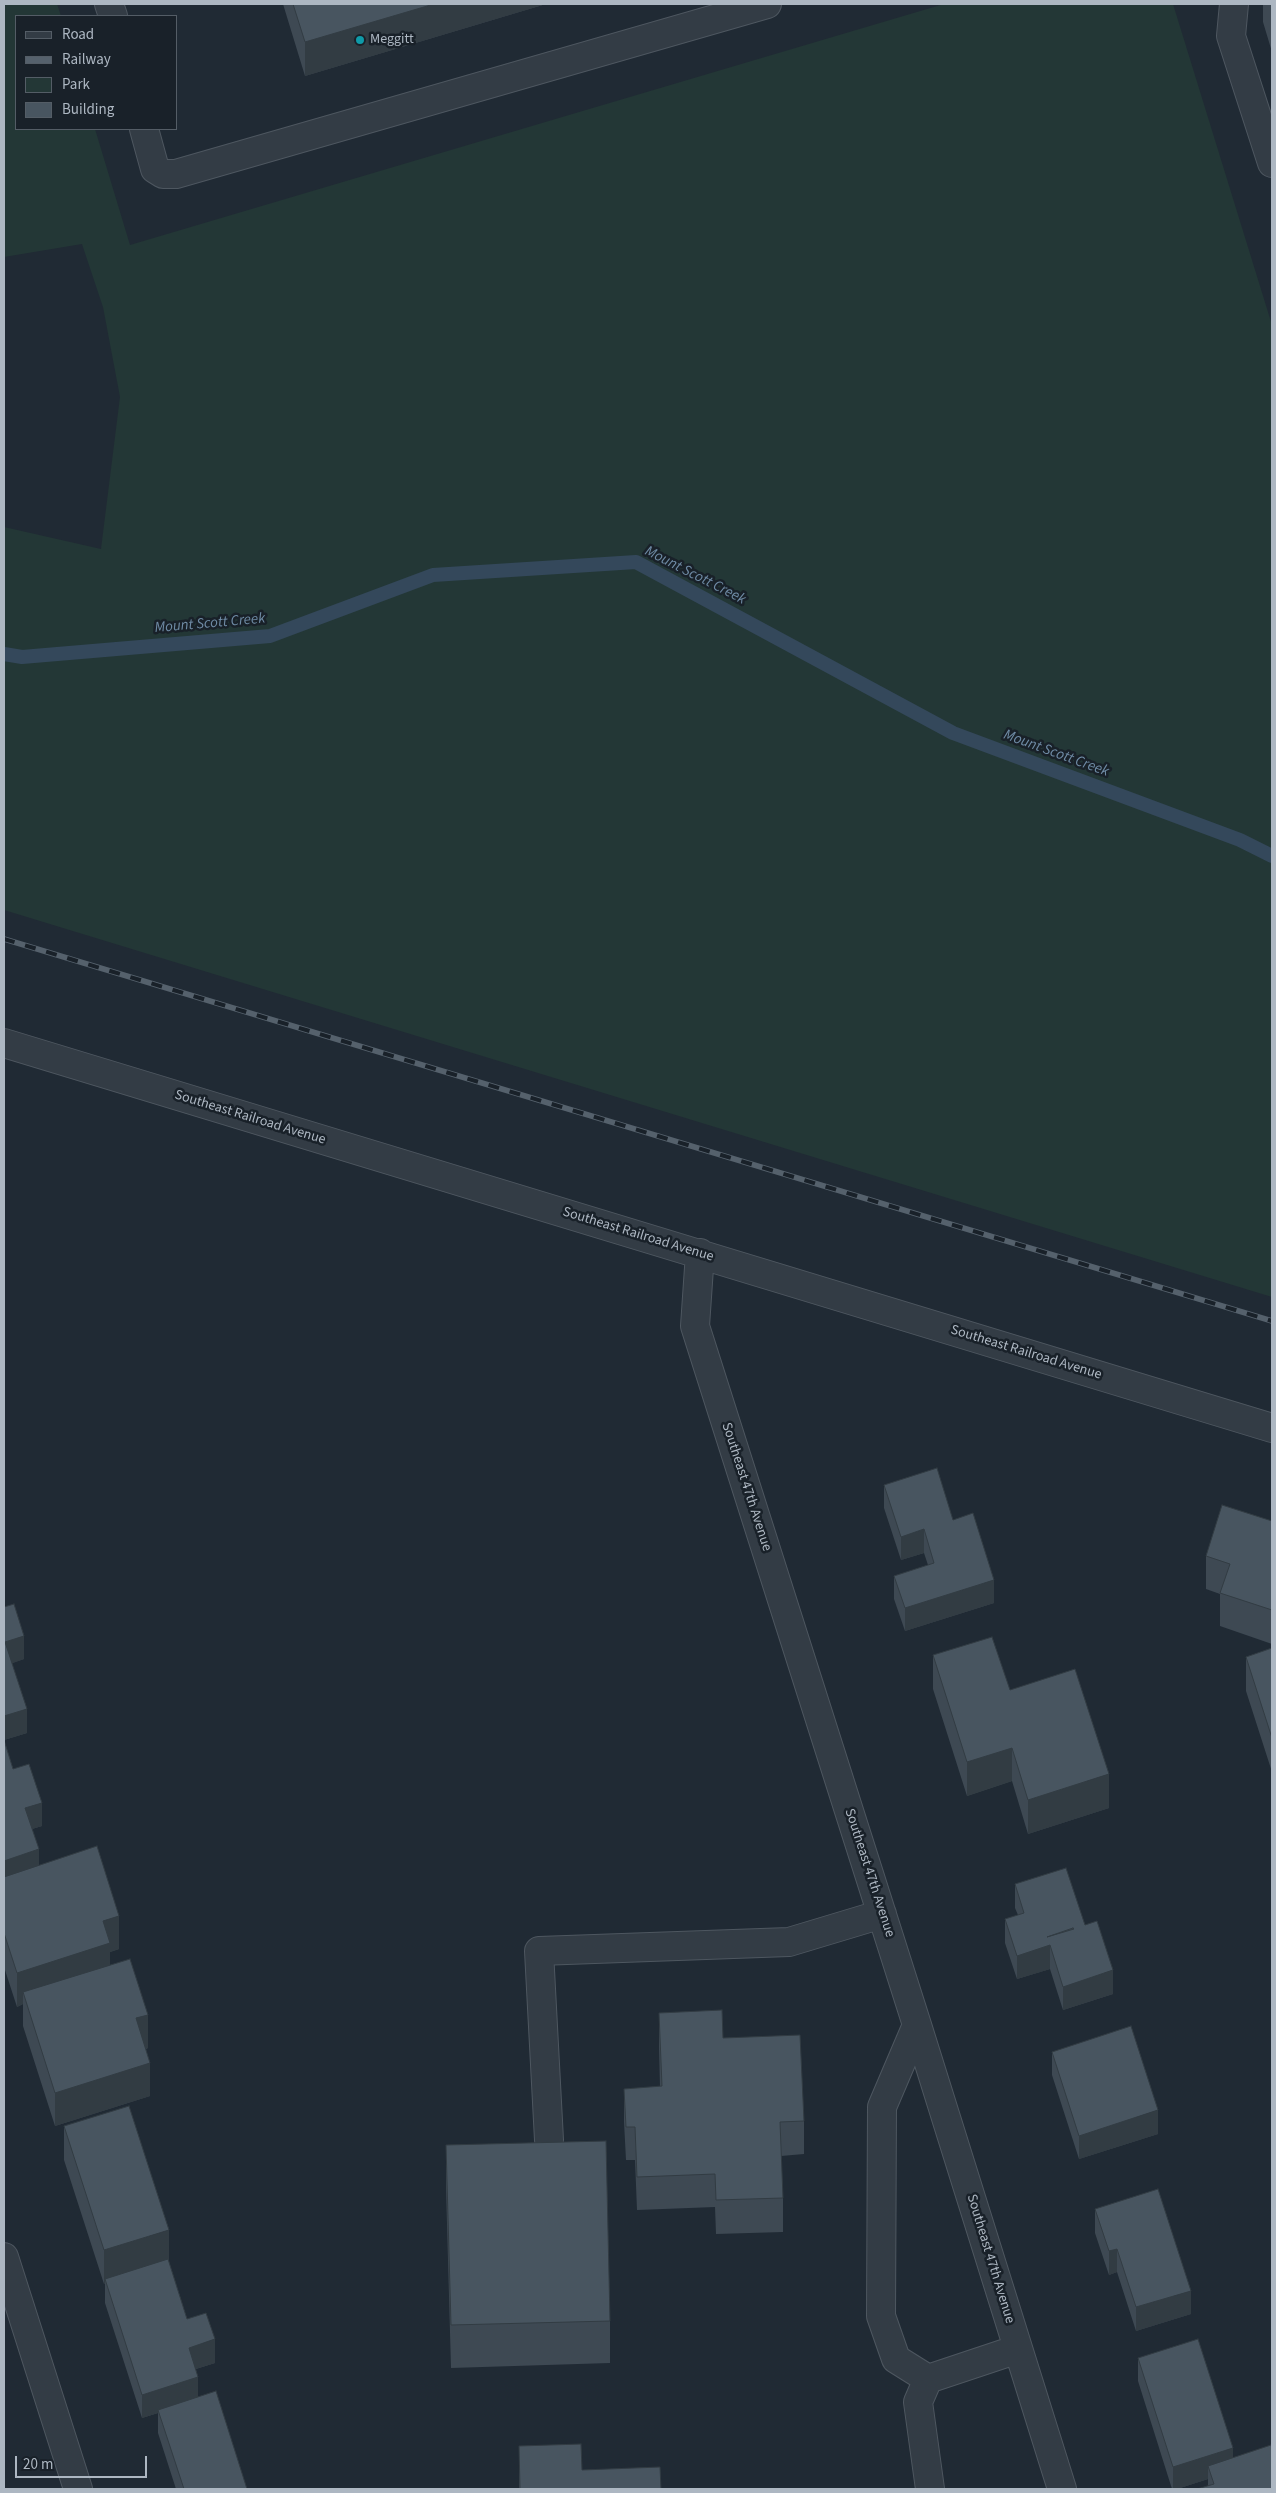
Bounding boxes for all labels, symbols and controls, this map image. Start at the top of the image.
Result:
legend [15,15,178,130]
text: Road [62,24,94,45]
place label: Meggitt [370,32,414,48]
marker: Meggitt [354,34,366,46]
text: Railway [62,49,111,70]
text: Park [62,74,90,95]
text: Building [62,99,114,120]
water label: Mount Scott Creek [641,543,749,609]
water label: Mount Scott Creek [154,610,266,638]
water label: Mount Scott Creek [1001,727,1111,781]
street label: Southeast Railroad Avenue [173,1087,327,1149]
street label: Southeast Railroad Avenue [561,1204,715,1266]
street label: Southeast Railroad Avenue [949,1322,1103,1384]
street label: Southeast 47th Avenue [717,1421,775,1553]
street label: Southeast 47th Avenue [840,1807,898,1939]
street label: Southeast 47th Avenue [962,2192,1018,2326]
scale bar [18,2446,150,2478]
text: 20 m [23,2454,53,2475]

